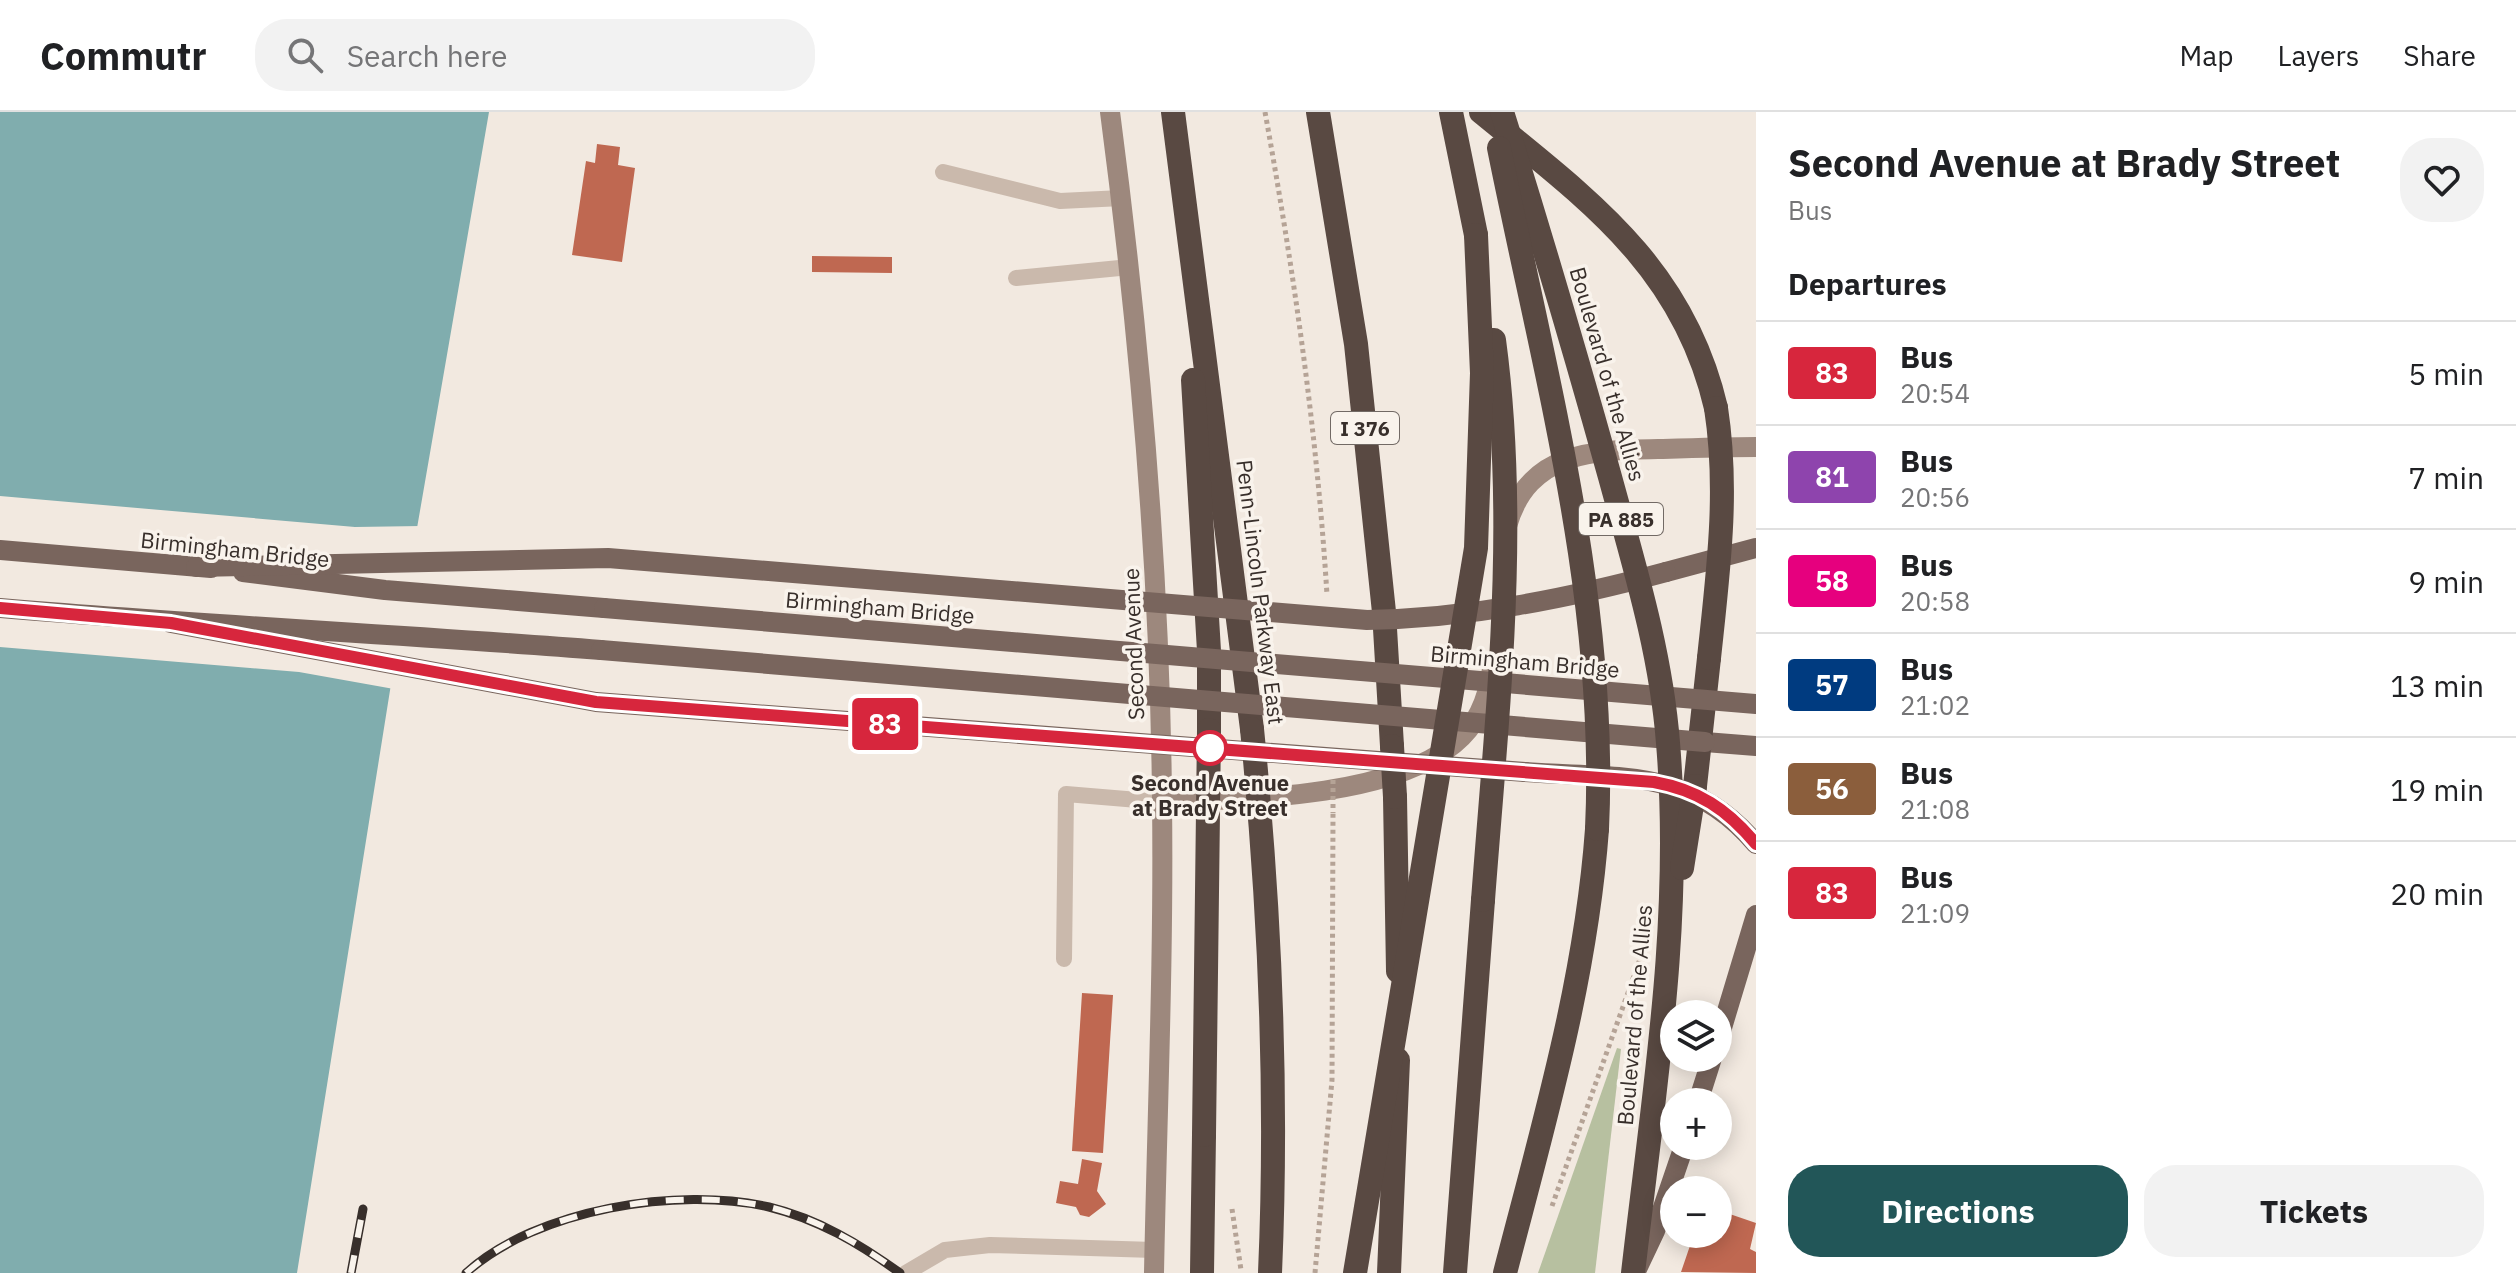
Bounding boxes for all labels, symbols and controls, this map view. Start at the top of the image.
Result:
search box [255,19,815,91]
text: Commutr [40,31,207,80]
icon: search [283,33,327,77]
text: Search here [347,36,508,75]
text: Map [2179,37,2233,74]
text: Layers [2277,37,2359,74]
text: Share [2403,37,2476,74]
text: Second Avenue at Brady Street [1788,138,2340,187]
button: heart [2400,138,2484,222]
text: Bus [1788,193,1832,227]
street label: Boulevard of the Allies [1564,263,1652,485]
text: Departures [1788,264,1947,303]
text: Bus [1900,337,1953,376]
text: 83 [1815,354,1849,391]
text: 5 min [2408,354,2484,393]
text: 20:54 [1900,376,1970,410]
road number: I 376 [1331,412,1399,444]
text: Bus [1900,441,1953,480]
street label: Penn-Lincoln Parkway East [1230,458,1292,726]
text: 81 [1815,458,1849,495]
text: 7 min [2408,458,2484,497]
text: 20:56 [1900,480,1970,514]
road number: PA 885 [1579,503,1663,535]
street label: Birmingham Bridge [139,525,331,573]
text: Bus [1900,545,1953,584]
text: 58 [1815,562,1849,599]
text: 9 min [2408,562,2484,601]
street label: Second Avenue [1116,568,1150,720]
street label: Birmingham Bridge [784,584,976,630]
text: 20:58 [1900,584,1970,618]
street label: Birmingham Bridge [1429,638,1621,684]
text: Bus [1900,649,1953,688]
text: 57 [1815,666,1849,703]
text: 13 min [2390,666,2484,705]
text: 21:02 [1900,688,1970,722]
line badge: 83 [849,698,921,750]
text: 83 [868,705,902,742]
marker: Second Avenue at Brady Street [1193,731,1227,765]
text: Bus [1900,753,1953,792]
place label: Second Avenue at Brady Street [1131,768,1289,822]
text: 56 [1815,770,1849,807]
text: 19 min [2390,770,2484,809]
text: 21:08 [1900,792,1970,826]
text: Bus [1900,857,1953,896]
text: 83 [1815,874,1849,911]
text: 20 min [2390,874,2484,913]
text: 21:09 [1900,896,1970,930]
street label: Boulevard of the Allies [1610,903,1658,1127]
map controls [1660,1000,1732,1248]
button: layers [1660,1000,1732,1072]
button: + [1660,1088,1732,1160]
button: Directions [1788,1165,2128,1257]
button: Tickets [2144,1165,2484,1257]
button: − [1660,1176,1732,1248]

